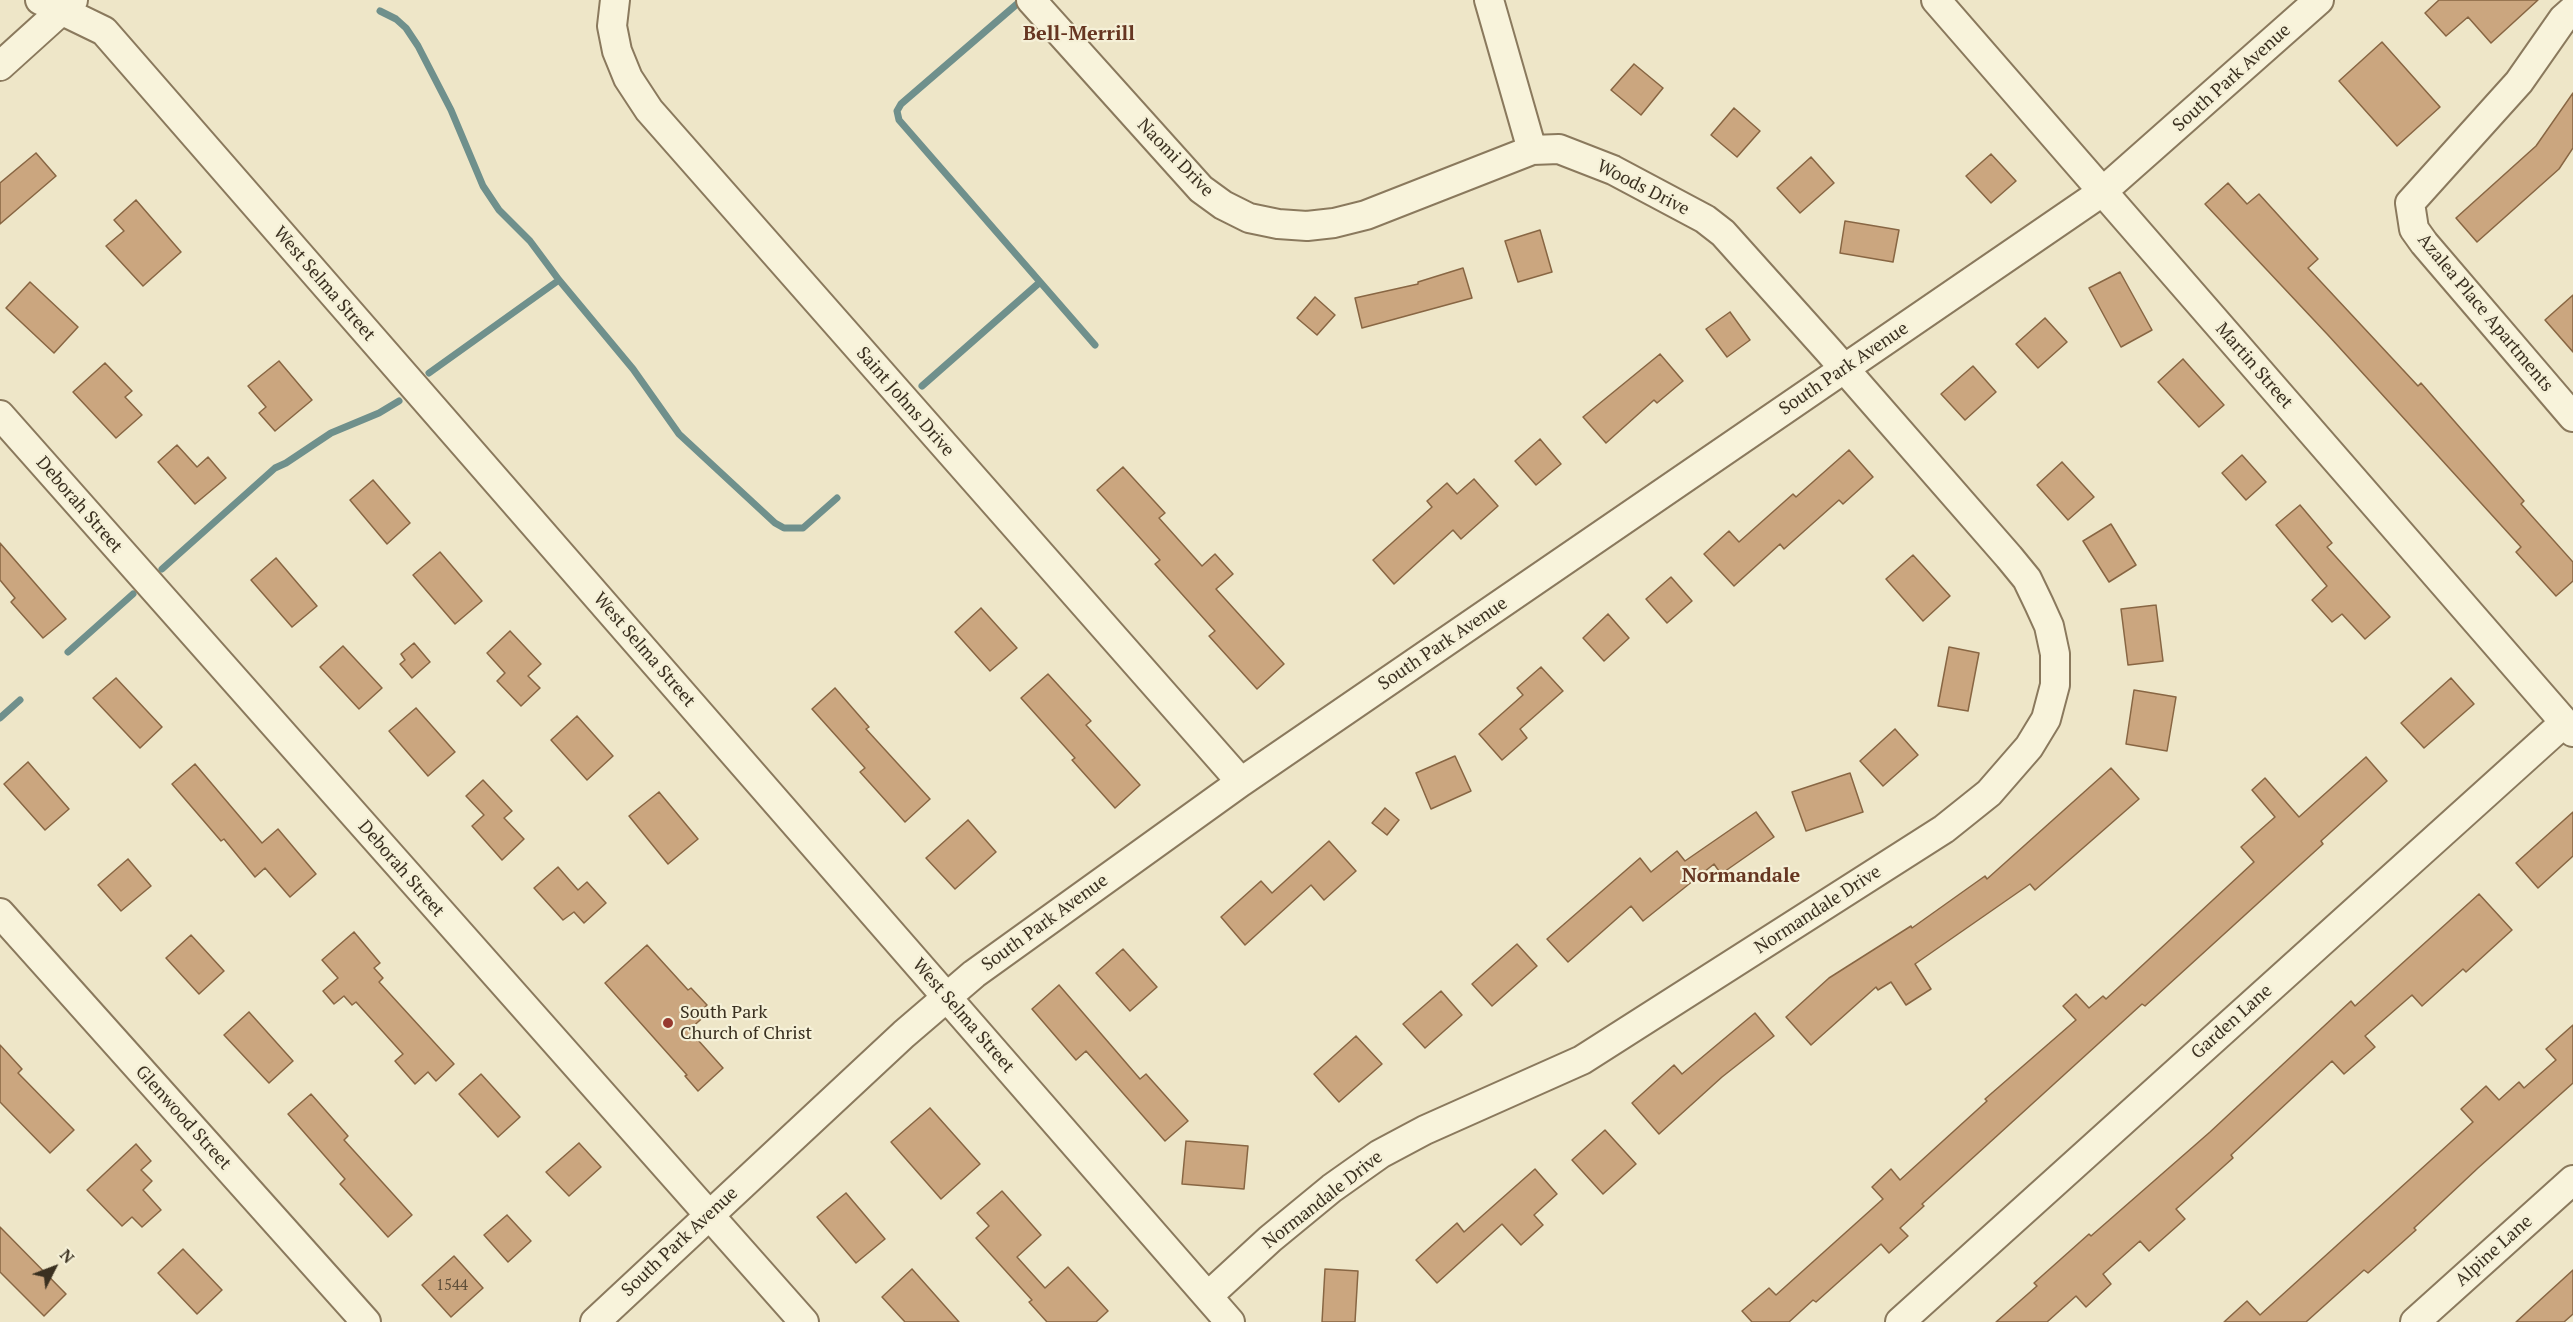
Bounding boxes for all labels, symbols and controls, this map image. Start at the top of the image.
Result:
street label: South Park Avenue [2169,20,2295,136]
district label: Bell-Merrill [1023,22,1135,46]
street label: Naomi Drive [1132,114,1218,202]
street label: Woods Drive [1593,156,1693,220]
street label: West Selma Street [268,222,380,346]
street label: Azalea Place Apartments [2413,230,2557,396]
street label: South Park Avenue [1775,318,1913,420]
street label: Martin Street [2211,319,2297,413]
street label: Saint Johns Drive [851,343,959,461]
street label: Deborah Street [31,452,127,558]
street label: West Selma Street [588,588,700,712]
street label: South Park Avenue [1374,593,1512,695]
street label: Deborah Street [353,816,449,922]
street label: Normandale Drive [1751,861,1885,959]
district label: Normandale [1682,864,1800,888]
street label: South Park Avenue [978,870,1112,976]
street label: West Selma Street [907,954,1019,1078]
street label: Garden Lane [2187,980,2277,1064]
place label: South Park Church of Christ [680,1002,812,1044]
marker: South Park Church of Christ [661,1016,675,1030]
street label: Glenwood Street [131,1061,235,1175]
street label: Normandale Drive [1259,1146,1387,1254]
street label: South Park Avenue [617,1183,743,1301]
street label: Alpine Lane [2451,1211,2537,1291]
north arrow [24,1238,84,1298]
text: N [55,1244,80,1268]
house number: 1544 [436,1277,468,1295]

